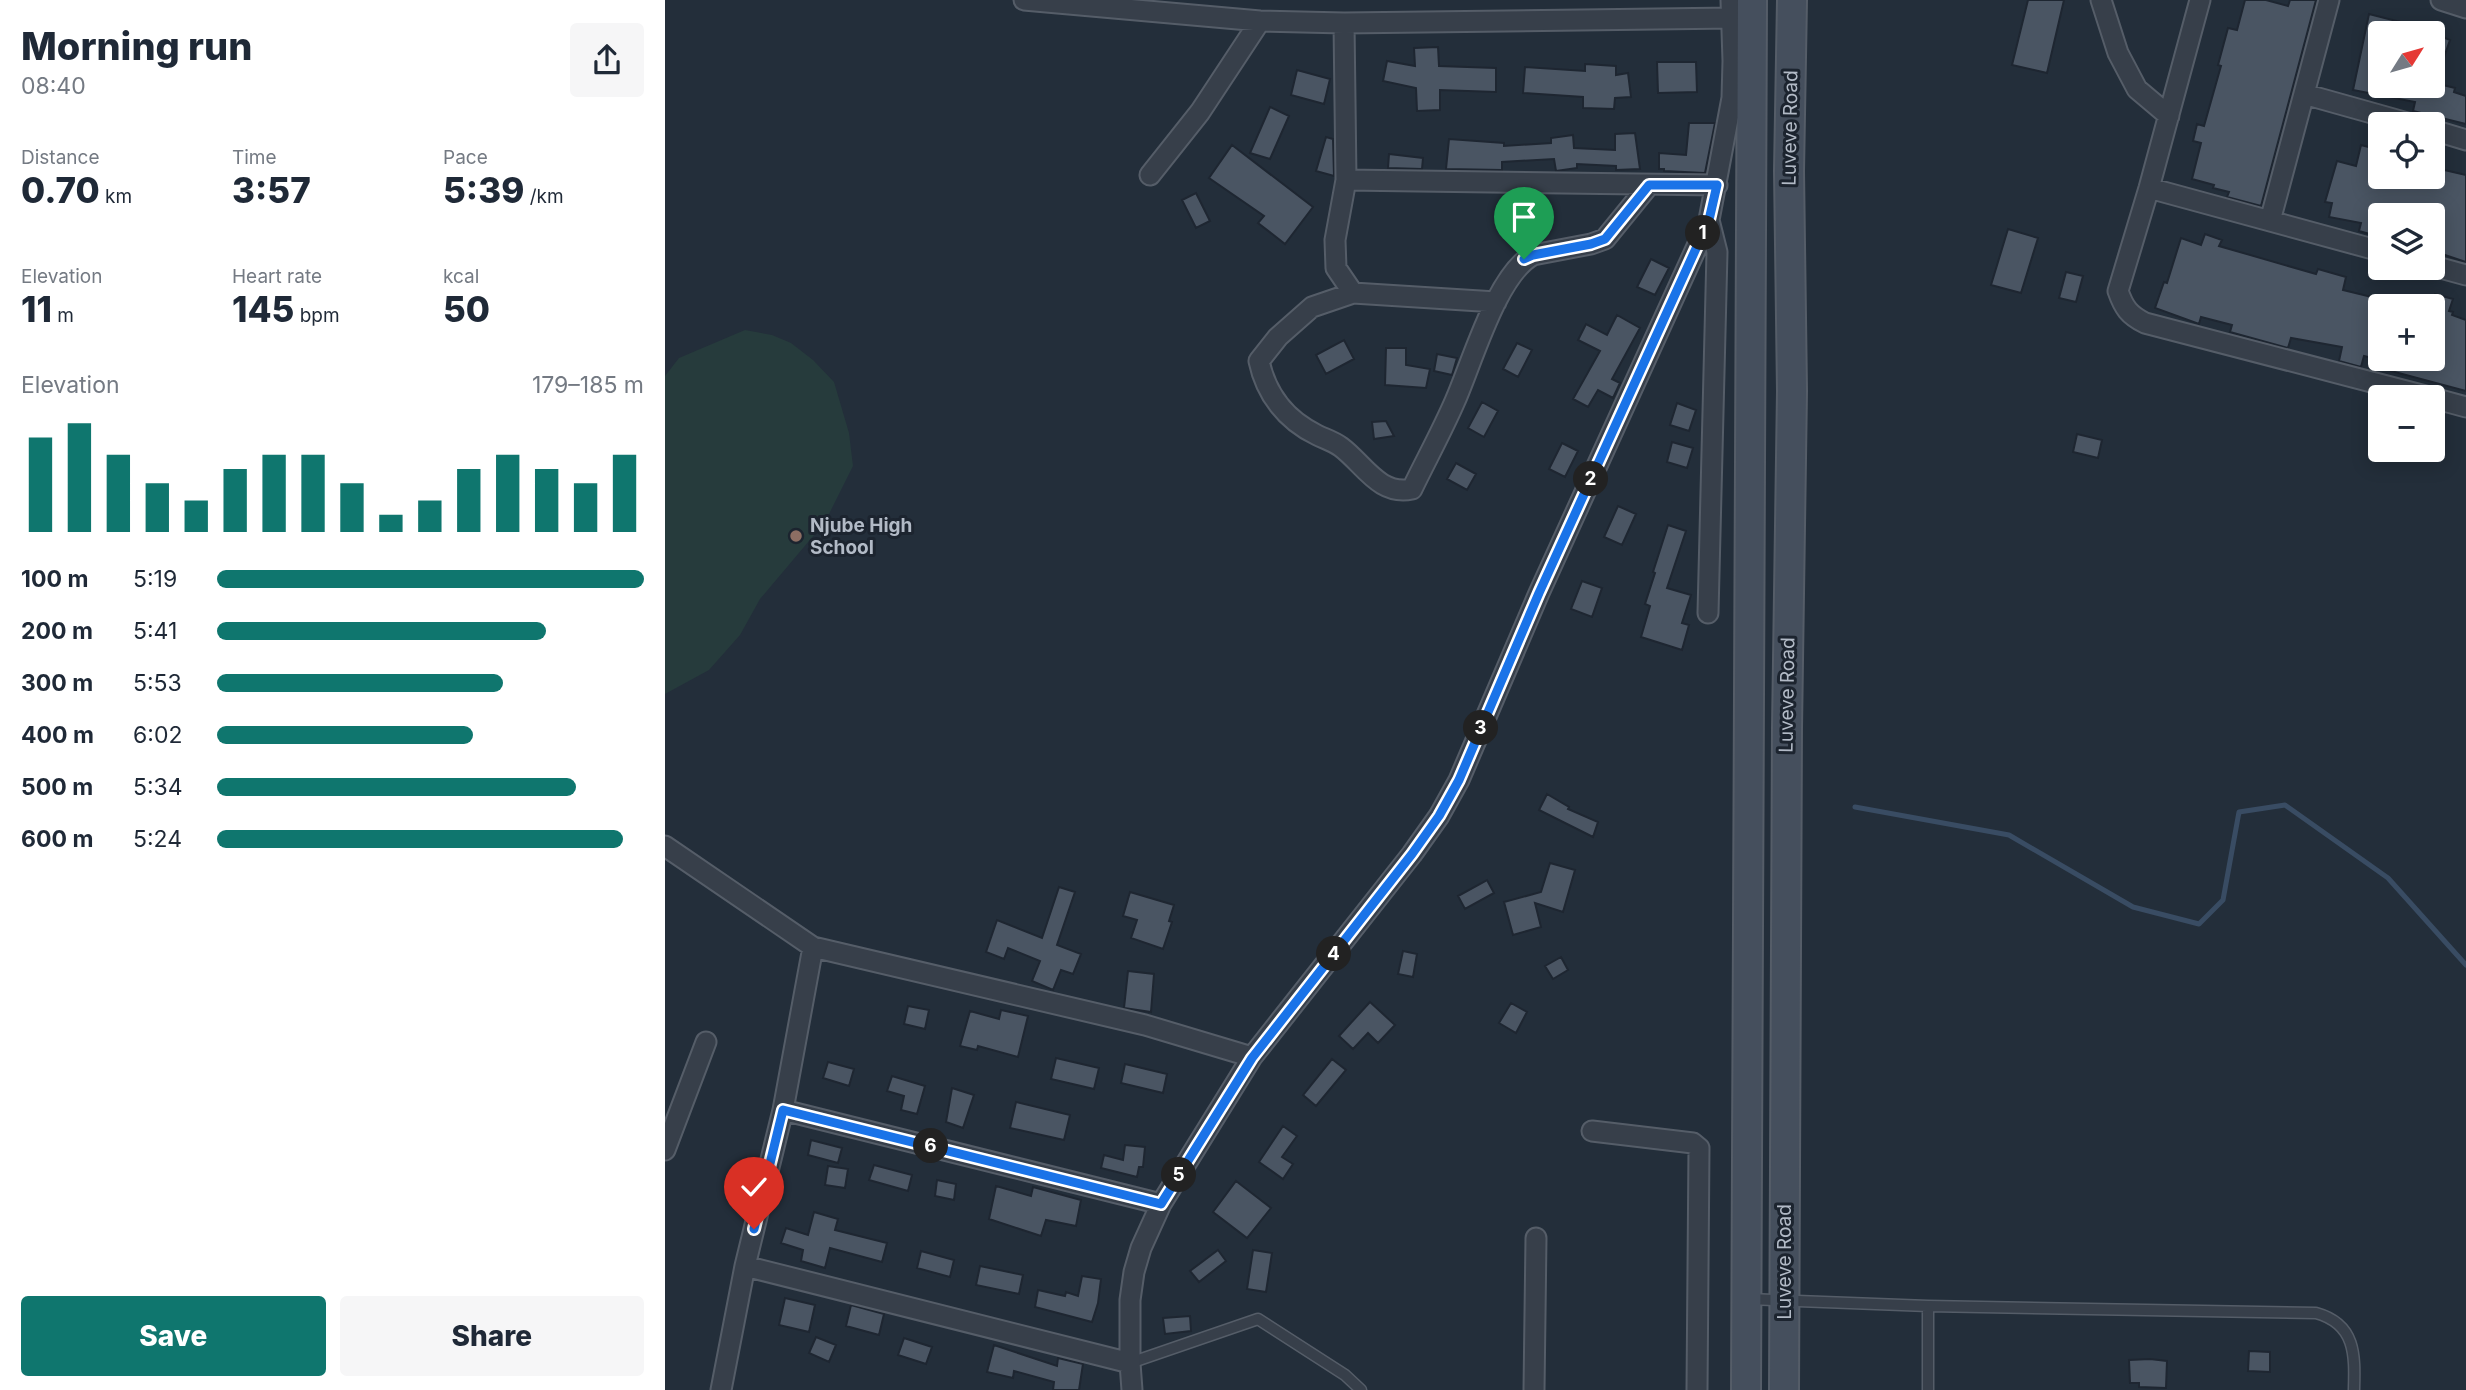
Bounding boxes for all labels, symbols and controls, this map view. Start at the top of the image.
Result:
north arrow [2368,21,2445,98]
map controls [2368,21,2445,462]
text: Morning run [21,23,252,69]
button: share [570,23,644,97]
street label: Luveve Road [1777,70,1803,186]
text: 08:40 [21,72,86,100]
button: locate [2368,112,2445,189]
text: Distance [21,146,99,169]
text: Time [232,146,277,169]
text: Pace [443,146,488,169]
text: 0.70 [21,169,100,211]
text: 3:57 [232,169,311,211]
text: 5:39 [443,169,524,211]
text: km [100,185,132,208]
text: /km [524,185,564,208]
pin [1494,187,1554,259]
icon: arrive [1505,198,1543,236]
button: layers [2368,203,2445,280]
pin: 1 [1685,216,1721,250]
text: 1 [1698,221,1707,244]
text: Elevation [21,265,102,288]
text: Heart rate [232,265,322,288]
text: kcal [443,265,479,288]
text: 11 [21,288,52,330]
text: 145 [232,288,294,330]
text: 50 [443,288,490,330]
button: + [2368,294,2445,371]
text: m [52,304,74,327]
text: bpm [294,304,340,327]
text: Elevation [21,371,120,399]
text: 179–185 m [532,371,644,399]
button: − [2368,385,2445,462]
pin: 2 [1573,462,1609,496]
text: 2 [1585,467,1596,490]
place label: Njube High School [810,514,912,559]
marker: Njube High School [788,528,804,544]
text: 100 m [21,565,88,593]
text: 5:19 [133,565,177,593]
text: 200 m [21,617,93,645]
text: 5:41 [133,617,177,645]
street label: Luveve Road [1774,637,1800,753]
text: 300 m [21,669,93,697]
text: 5:53 [133,669,182,697]
pin: 3 [1463,710,1499,746]
text: 3 [1474,716,1487,739]
text: 400 m [21,721,94,749]
text: 6:02 [133,721,182,749]
text: 500 m [21,773,93,801]
text: 5:34 [133,773,183,801]
text: 600 m [21,825,93,853]
text: 5:24 [133,825,182,853]
pin: 4 [1317,936,1351,972]
text: 4 [1327,942,1340,965]
pin: 6 [913,1128,949,1164]
text: 6 [924,1134,937,1157]
pin [724,1157,784,1229]
pin: 5 [1161,1158,1197,1192]
text: 5 [1172,1163,1185,1186]
icon: check [735,1168,773,1206]
street label: Luveve Road [1773,1204,1796,1320]
button: Save [21,1296,326,1376]
button: Share [340,1296,644,1376]

